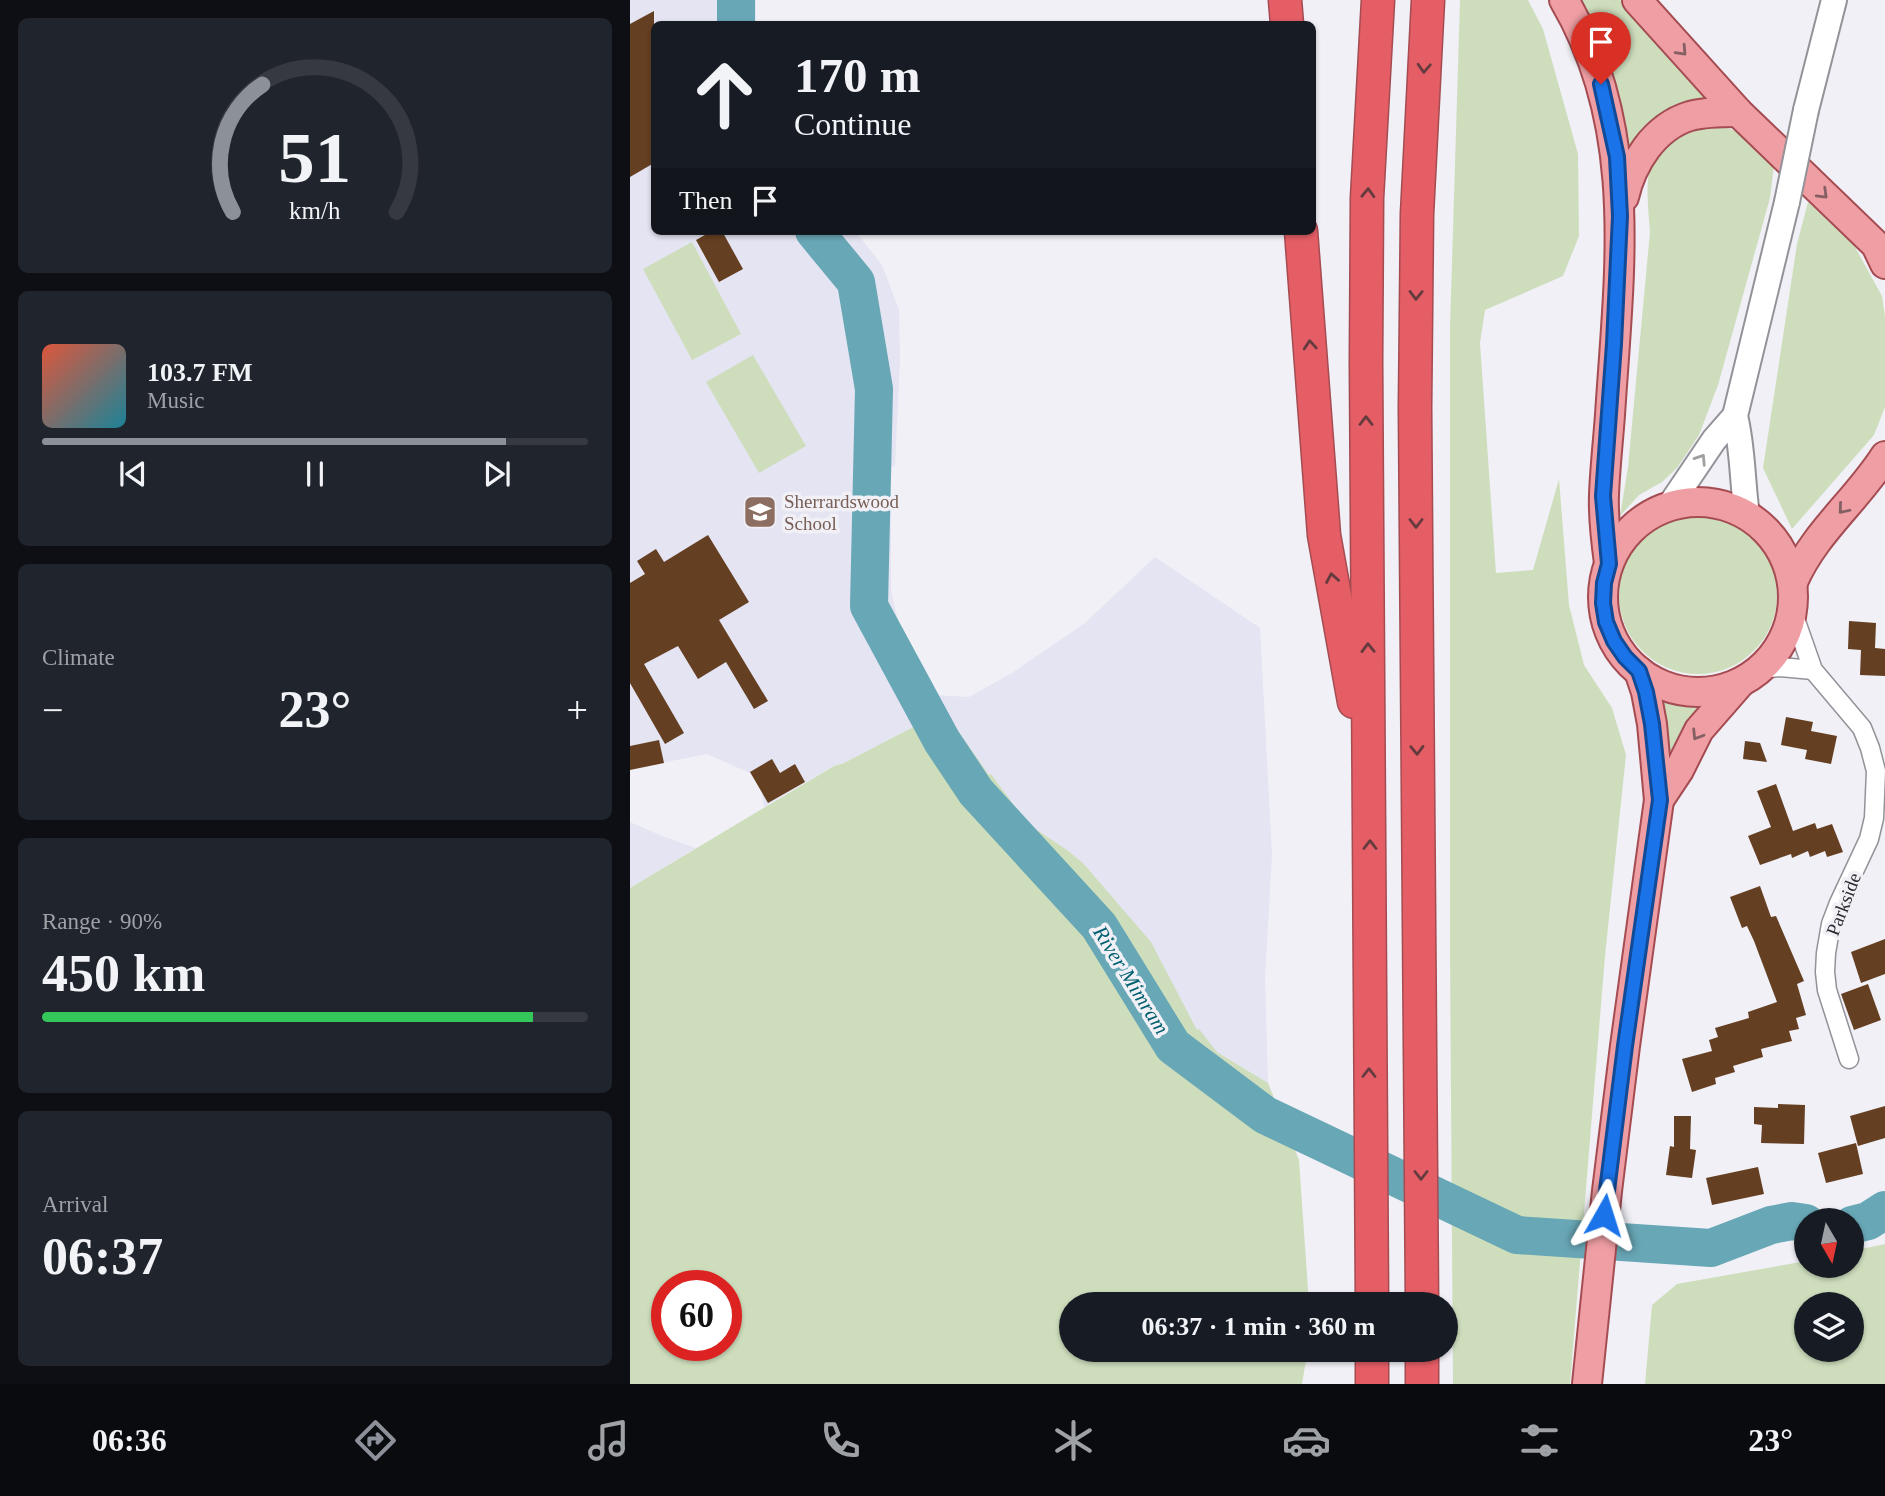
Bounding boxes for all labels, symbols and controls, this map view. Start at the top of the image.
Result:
pin [1571,12.0,1631,84]
icon: arrive [1582,23,1620,61]
one-way arrow [1674,43,1686,56]
text: 170 m [794,48,921,103]
icon: ahead [679,49,770,140]
one-way arrow [1416,63,1431,74]
text: Continue [794,106,911,142]
text: 51 [279,117,351,198]
icon: arrive [746,182,784,220]
one-way arrow [1814,185,1827,198]
text: Then [679,186,732,215]
one-way arrow [1360,187,1375,198]
text: km/h [289,196,341,223]
one-way arrow [1408,291,1424,301]
one-way arrow [1302,339,1317,350]
text: 103.7 FM [147,358,252,387]
text: Music [147,388,205,413]
one-way arrow [1358,415,1374,425]
one-way arrow [1693,454,1706,467]
icon: previous [114,455,152,493]
icon: pause [296,455,334,493]
icon: next [478,455,516,493]
place label: Sherrardswood School [784,491,900,534]
school or university icon: Sherrardswood School [741,493,779,531]
one-way arrow [1839,501,1851,514]
one-way arrow [1408,518,1424,529]
one-way arrow [1325,572,1340,584]
one-way arrow [1360,642,1376,653]
text: Climate [42,645,115,670]
text: 23° [279,681,351,738]
text: − [42,689,63,731]
text: + [567,689,588,731]
one-way arrow [1692,727,1705,740]
one-way arrow [1409,746,1425,756]
one-way arrow [1362,840,1378,850]
street label: Parkside [1822,870,1865,938]
text: Range · 90% [42,909,162,934]
water label: River Mimram [1088,921,1174,1039]
text: 450 km [42,945,205,1002]
one-way arrow [1361,1067,1377,1078]
one-way arrow [1413,1170,1429,1181]
position arrow [1567,1178,1641,1252]
text: Arrival [42,1192,108,1217]
north arrow [1794,1208,1864,1278]
map controls [1794,1208,1864,1362]
text: 06:37 [42,1228,163,1285]
speed limit sign: 60 [651,1270,742,1361]
button: layers [1794,1292,1864,1362]
text: 06:37 · 1 min · 360 m [1142,1312,1376,1341]
icon: directions [351,1416,400,1465]
icon: music [584,1416,633,1465]
icon: phone [816,1416,865,1465]
icon: climate [1049,1416,1098,1465]
icon: car [1282,1416,1331,1465]
icon: filters [1515,1416,1564,1465]
text: 06:36 [92,1422,167,1458]
text: 23° [1748,1422,1793,1458]

